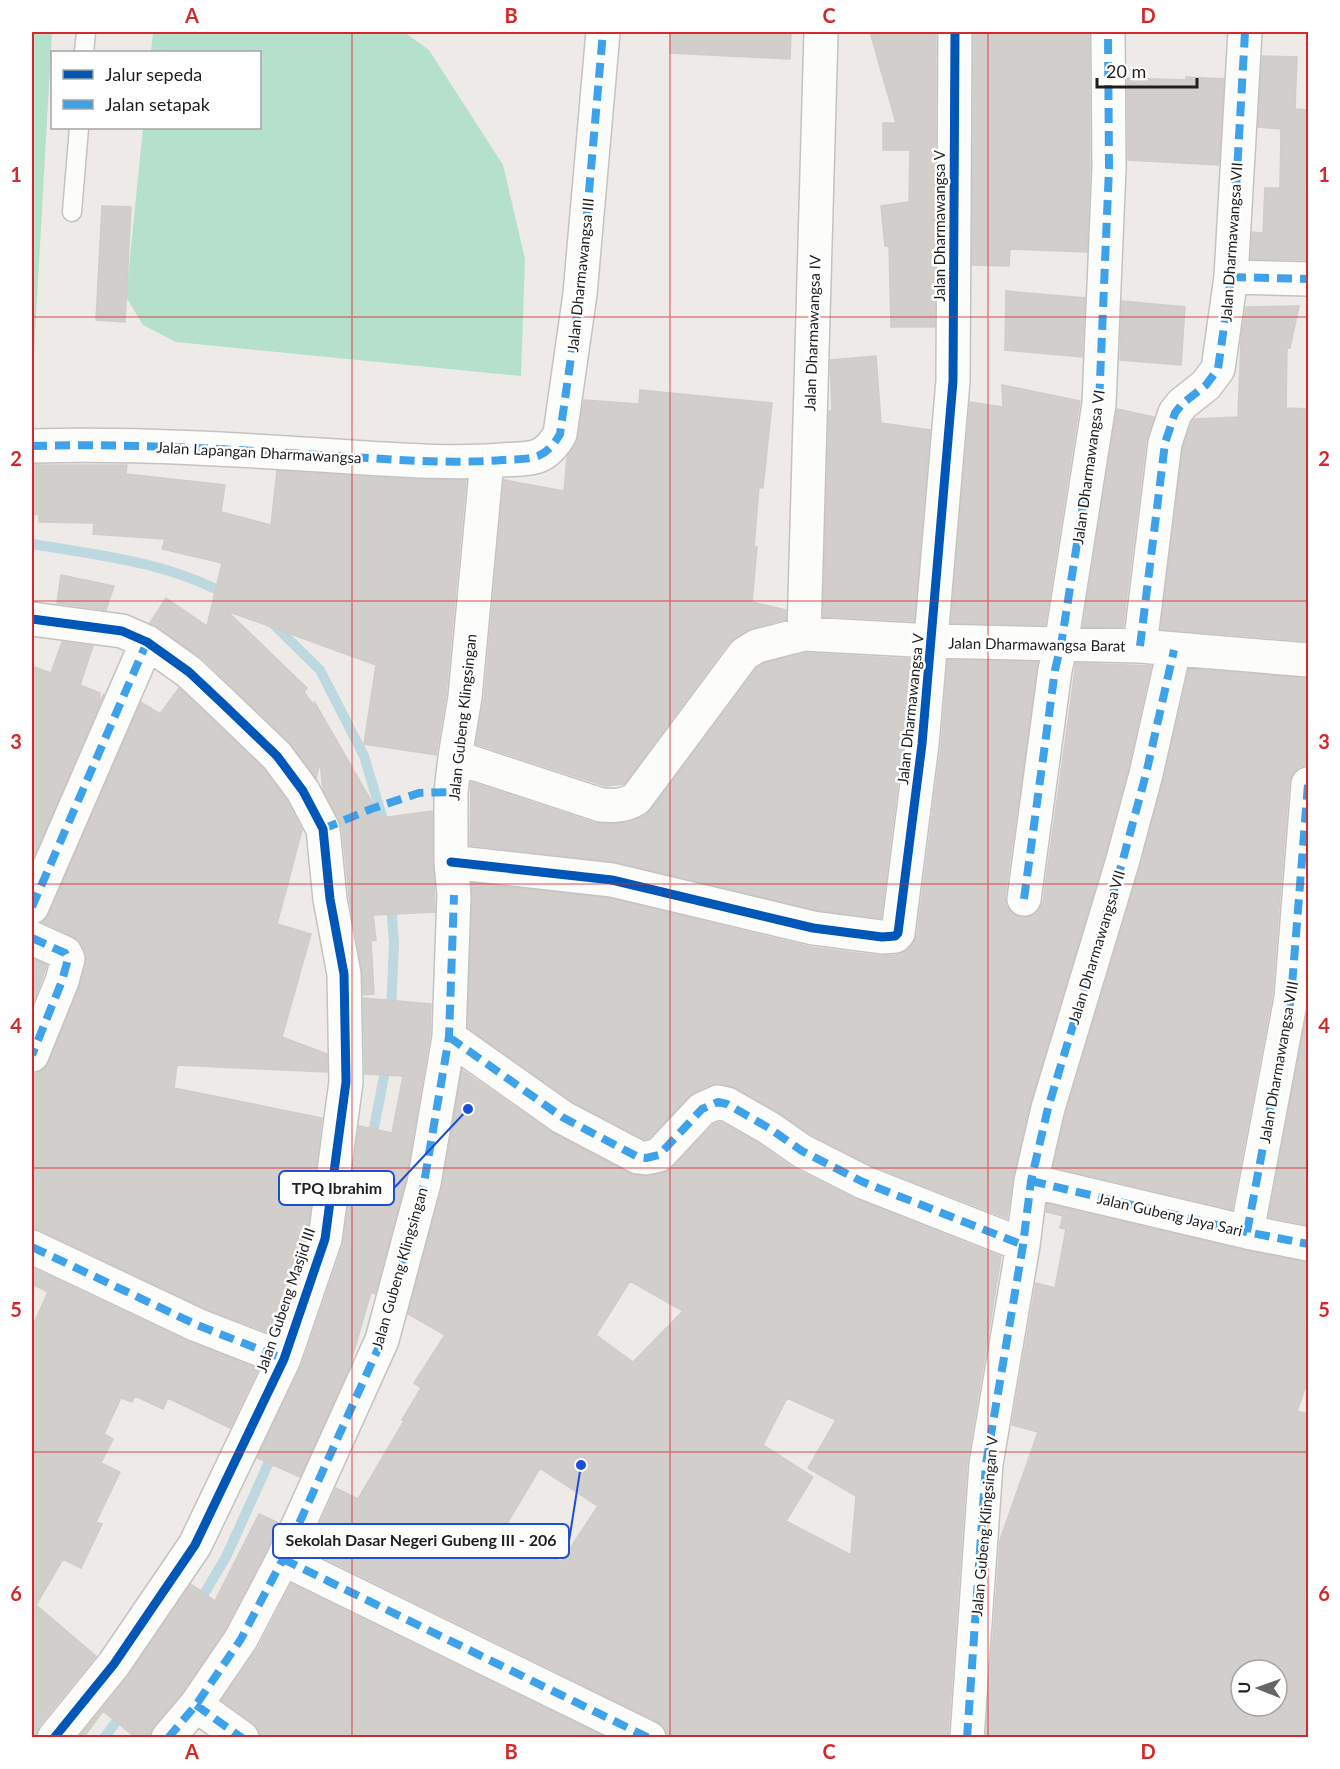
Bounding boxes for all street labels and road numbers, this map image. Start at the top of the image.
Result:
street label: Jalan Dharmawangsa V [930,149,948,302]
street label: Jalan Dharmawangsa VII [1216,162,1246,322]
street label: Jalan Dharmawangsa III [563,197,597,353]
street label: Jalan Dharmawangsa IV [800,254,824,412]
street label: Jalan Dharmawangsa VI [1068,389,1108,545]
street label: Jalan Lapangan Dharmawangsa [156,438,362,466]
street label: Jalan Dharmawangsa V [893,632,927,785]
street label: Jalan Gubeng Klingsingan [444,633,480,801]
street label: Jalan Dharmawangsa Barat [948,633,1126,655]
street label: Jalan Dharmawangsa VII [1064,868,1128,1026]
street label: Jalan Dharmawangsa VIII [1255,980,1301,1144]
street label: Jalan Gubeng Klingsingan [367,1185,431,1351]
street label: Jalan Gubeng Jaya Sari [1096,1189,1244,1239]
street label: Jalan Gubeng Masjid III [252,1225,318,1375]
street label: Jalan Gubeng Klingsingan V [967,1434,1001,1617]

